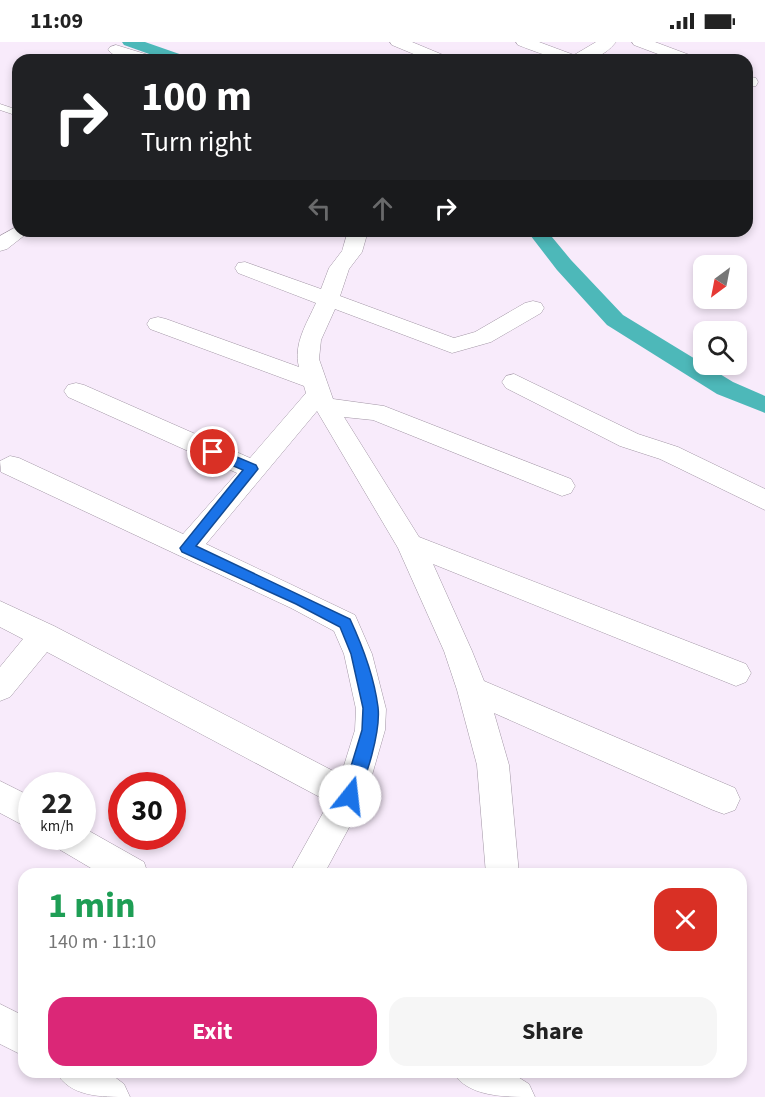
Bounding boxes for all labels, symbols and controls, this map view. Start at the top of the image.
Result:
text: 11:09 [30,5,83,37]
text: 100 m [141,67,252,127]
icon: right [42,78,120,156]
text: Turn right [141,123,252,162]
icon: left [303,192,336,225]
icon: ahead [366,192,399,225]
icon: right [429,192,462,225]
north arrow [693,255,747,309]
map controls [693,255,747,375]
button: search [693,321,747,375]
pin [187,426,238,477]
icon: arrive [196,435,229,468]
position arrow [318,764,382,828]
speed limit sign: 30 [108,772,186,850]
text: 22 [41,782,73,825]
text: km/h [40,816,74,837]
text: 1 min [48,880,136,931]
button: close [654,888,717,951]
text: 140 m · 11:10 [48,928,156,956]
button: Exit [48,997,377,1066]
button: Share [389,997,717,1066]

